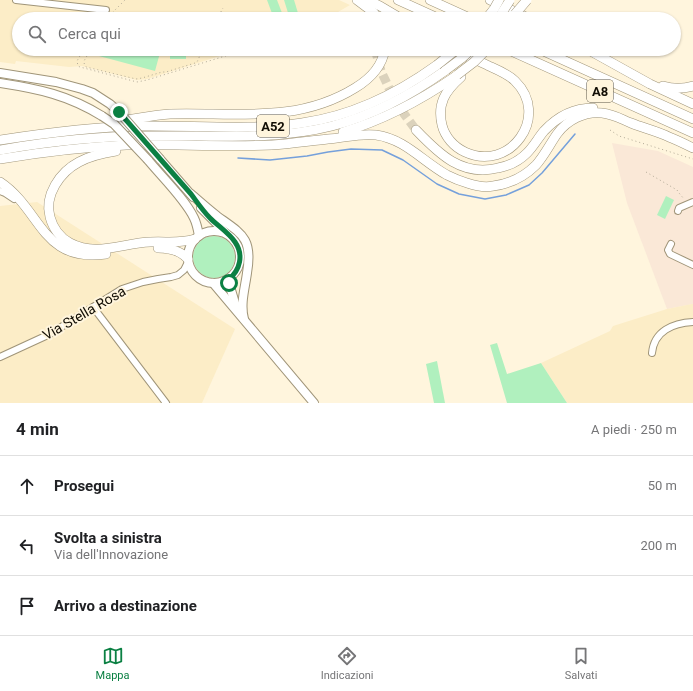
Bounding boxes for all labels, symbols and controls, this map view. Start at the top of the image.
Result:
search box [12,12,681,56]
icon: search [26,23,48,45]
text: Cerca qui [58,25,121,43]
road number: A8 [587,80,613,102]
route end [110,103,128,121]
road number: A52 [257,115,289,137]
route start [220,274,238,292]
street label: Via Stella Rosa [40,283,128,343]
text: 4 min [16,419,59,439]
text: A piedi · 250 m [591,422,677,437]
icon: ahead [16,475,38,497]
text: Prosegui [54,477,114,495]
text: 50 m [648,478,677,493]
text: Svolta a sinistra [54,529,162,547]
icon: left [16,535,38,557]
text: 200 m [640,538,677,553]
text: Via dell'Innovazione [54,547,168,562]
icon: arrive [16,595,38,617]
text: Arrivo a destinazione [54,597,197,615]
tab: Mappa [96,645,130,682]
tab: Indicazioni [321,645,374,682]
tab: Salvati [565,645,597,682]

